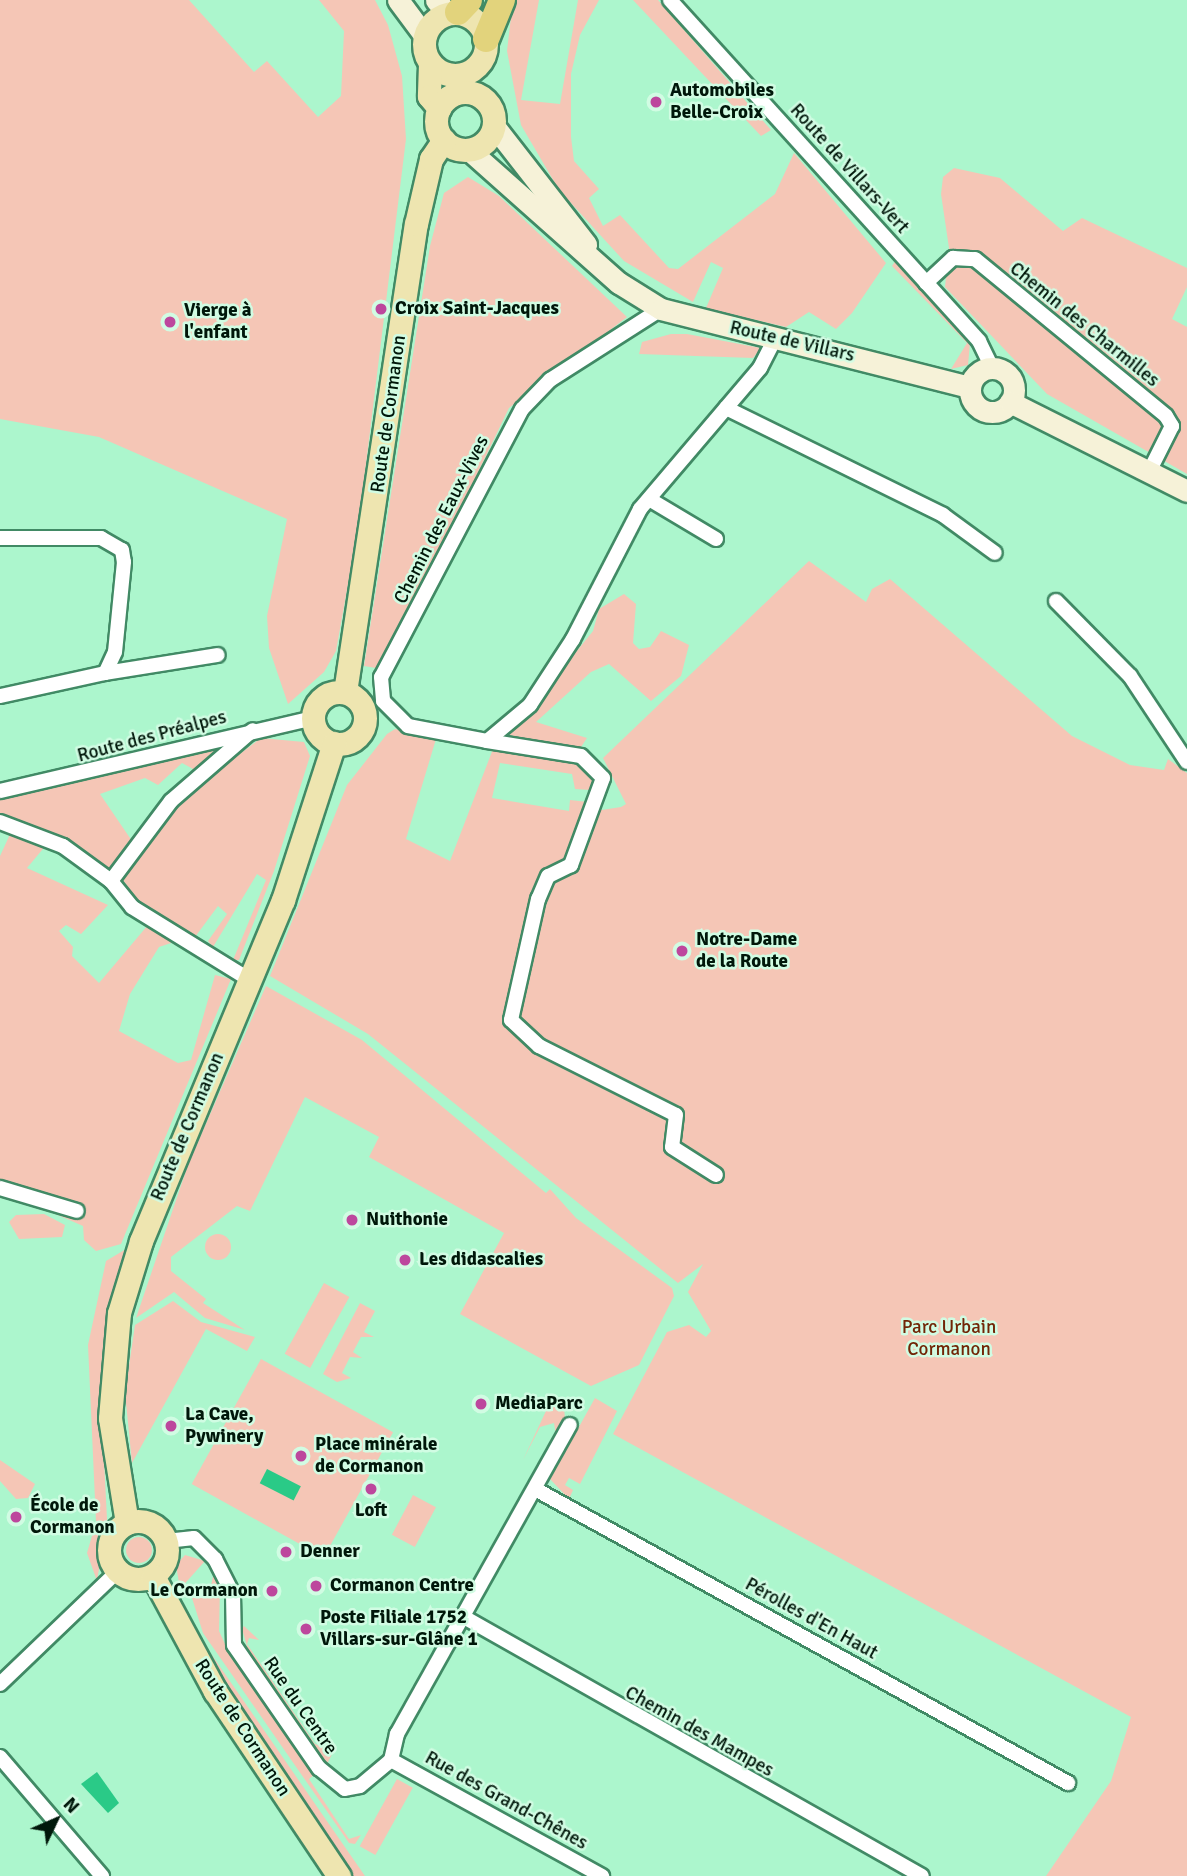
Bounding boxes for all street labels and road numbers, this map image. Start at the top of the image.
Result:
street label: Route de Villars-Vert [785,99,913,239]
street label: Chemin des Charmilles [1005,258,1163,392]
street label: Route de Villars [727,317,857,367]
street label: Route de Cormanon [367,334,411,494]
street label: Chemin des Eaux-Vives [390,432,494,608]
street label: Route des Préalpes [75,706,229,768]
street label: Route de Cormanon [146,1049,230,1205]
street label: Pérolles d'En Haut [741,1573,881,1665]
street label: Rue du Centre [258,1653,342,1759]
street label: Route de Cormanon [189,1655,295,1801]
street label: Chemin des Mampes [621,1682,777,1782]
street label: Rue des Grand-Chênes [421,1747,591,1855]

